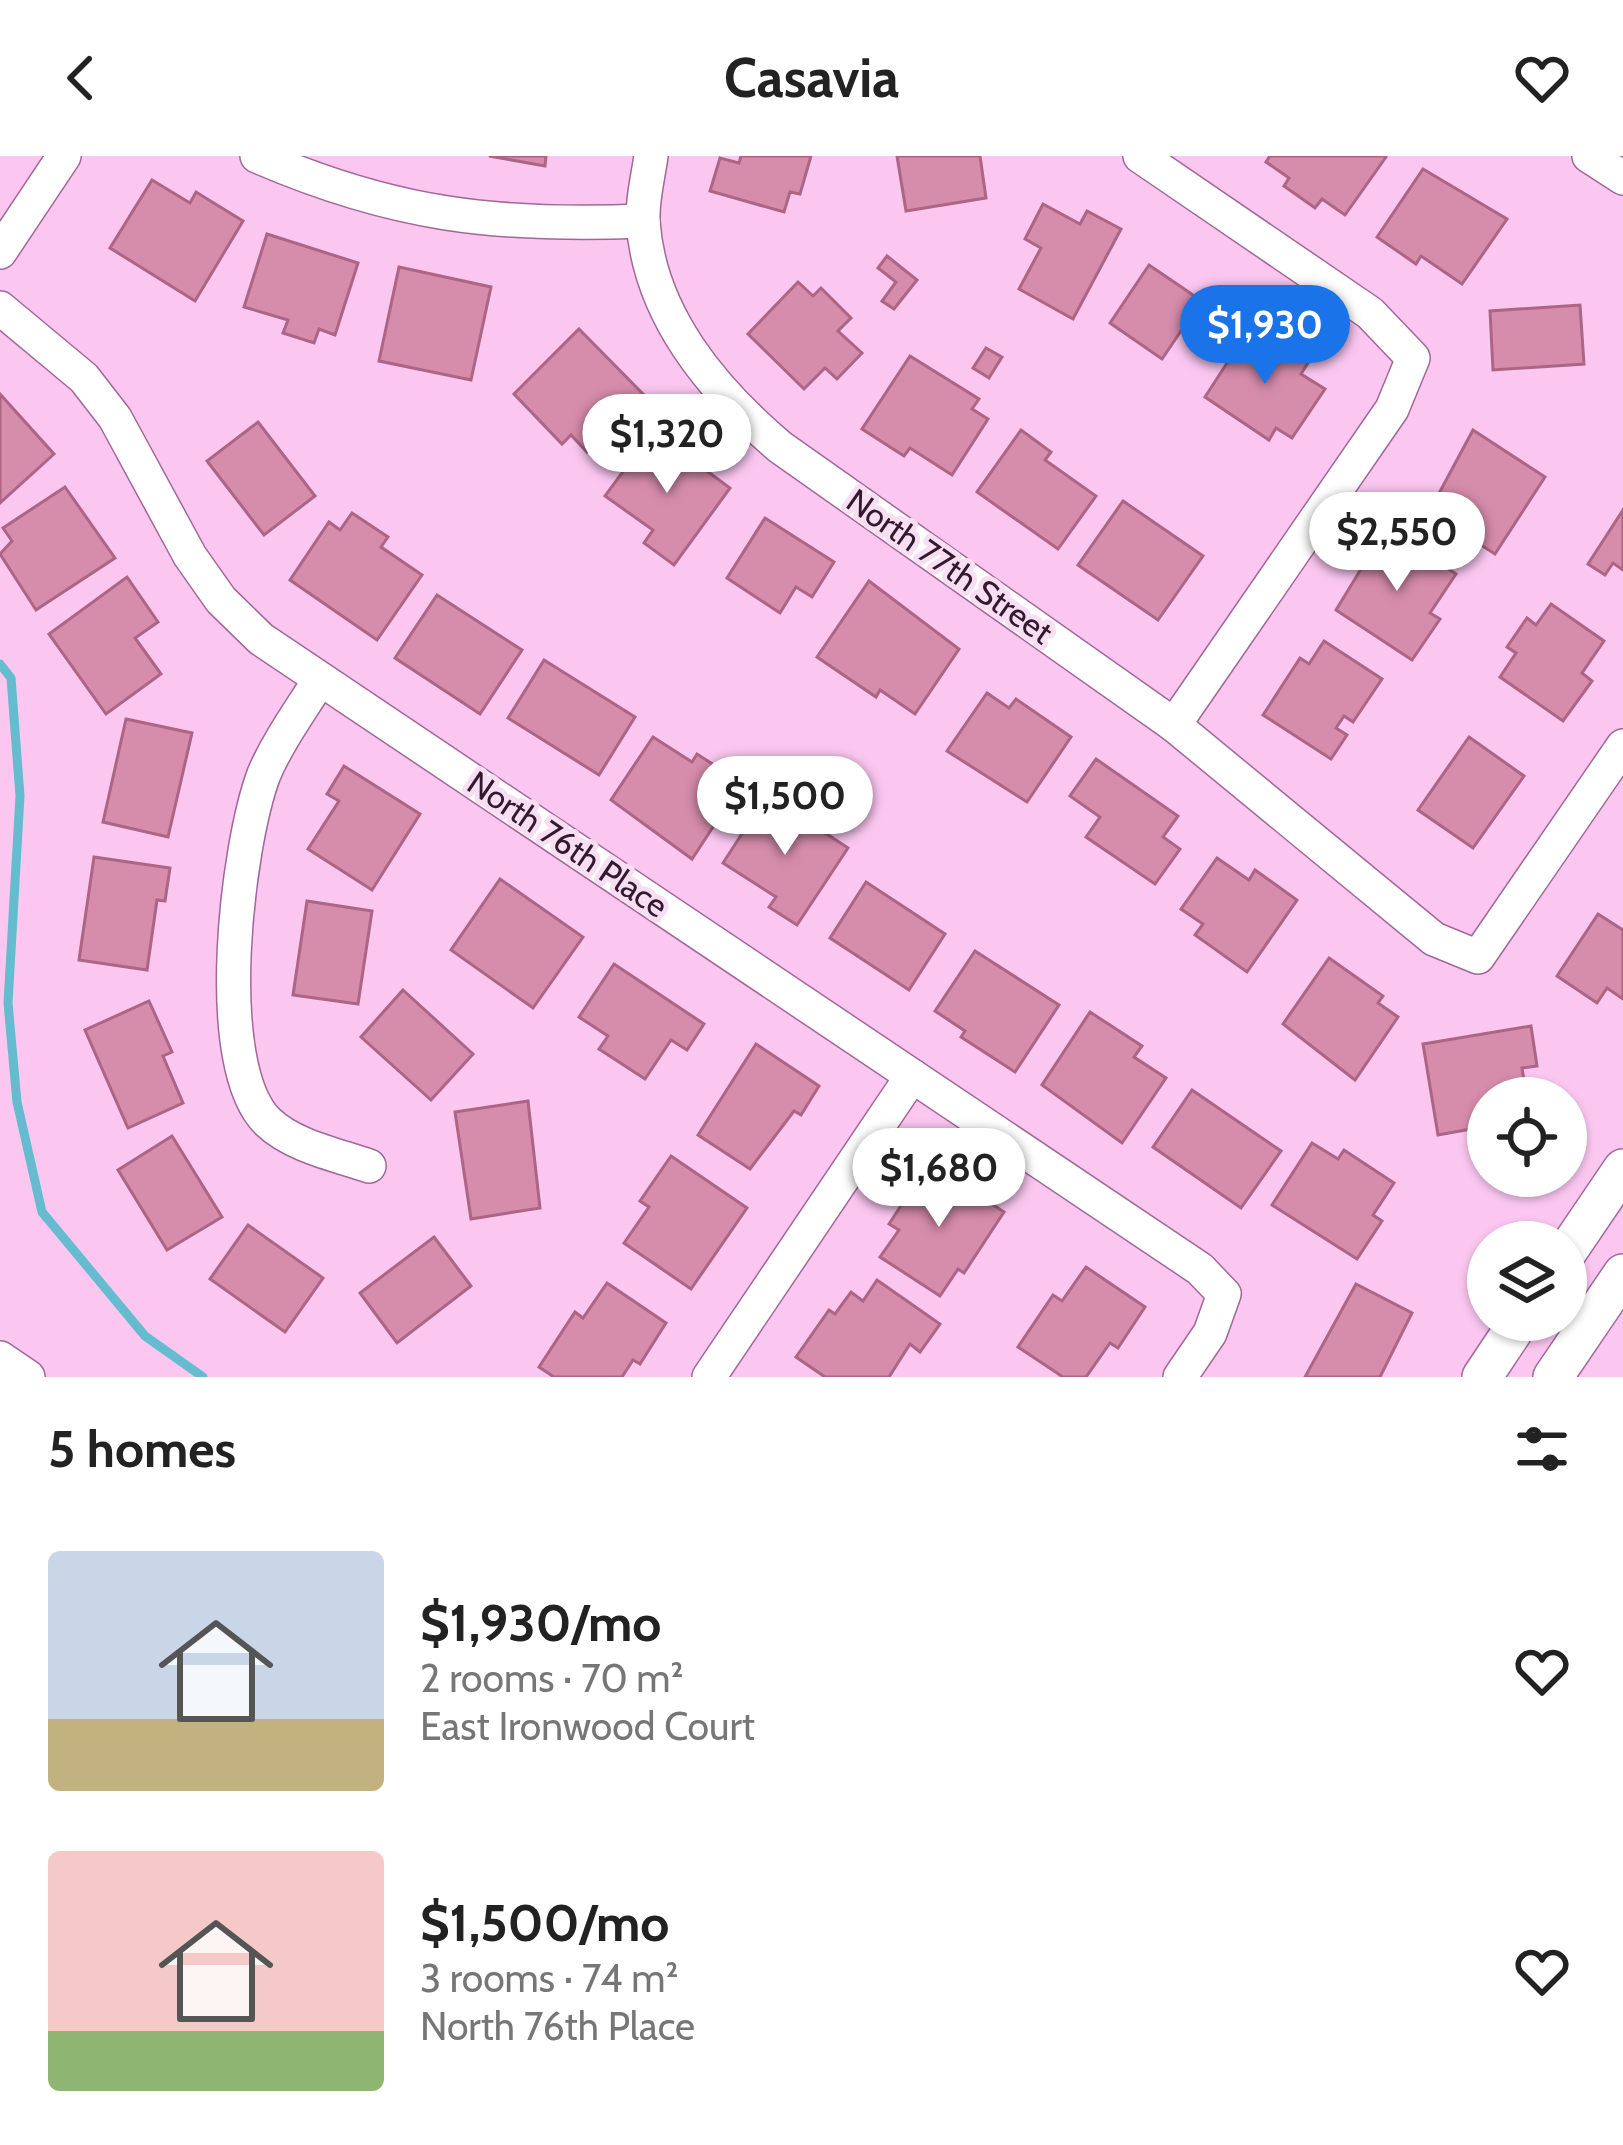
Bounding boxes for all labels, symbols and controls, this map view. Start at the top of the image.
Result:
icon: back [48,45,114,111]
text: Casavia [724,45,899,111]
icon: heart [1509,45,1575,111]
pin: $1,930 [1167,285,1363,387]
text: $1,930 [1207,300,1323,348]
pin: $1,320 [569,394,765,496]
text: $1,320 [609,409,725,457]
street label: North 77th Street [839,480,1061,652]
pin: $2,550 [1299,492,1495,594]
text: $2,550 [1336,507,1458,555]
pin: $1,500 [687,756,883,858]
street label: North 76th Place [460,762,676,926]
text: $1,500 [724,771,846,819]
map controls [1467,1077,1587,1341]
button: locate [1467,1077,1587,1197]
pin: $1,680 [841,1128,1037,1230]
text: $1,680 [879,1143,999,1191]
button: layers [1467,1221,1587,1341]
icon: filters [1509,1416,1575,1482]
text: 5 homes [48,1418,236,1480]
text: $1,930/mo [420,1592,661,1654]
icon: home [144,1599,288,1743]
icon: heart [1509,1638,1575,1704]
text: 2 rooms · 70 m² [420,1654,684,1702]
text: East Ironwood Court [420,1702,755,1750]
text: $1,500/mo [420,1892,669,1954]
icon: home [144,1899,288,2043]
icon: heart [1509,1938,1575,2004]
text: 3 rooms · 74 m² [420,1954,679,2002]
text: North 76th Place [420,2002,695,2050]

